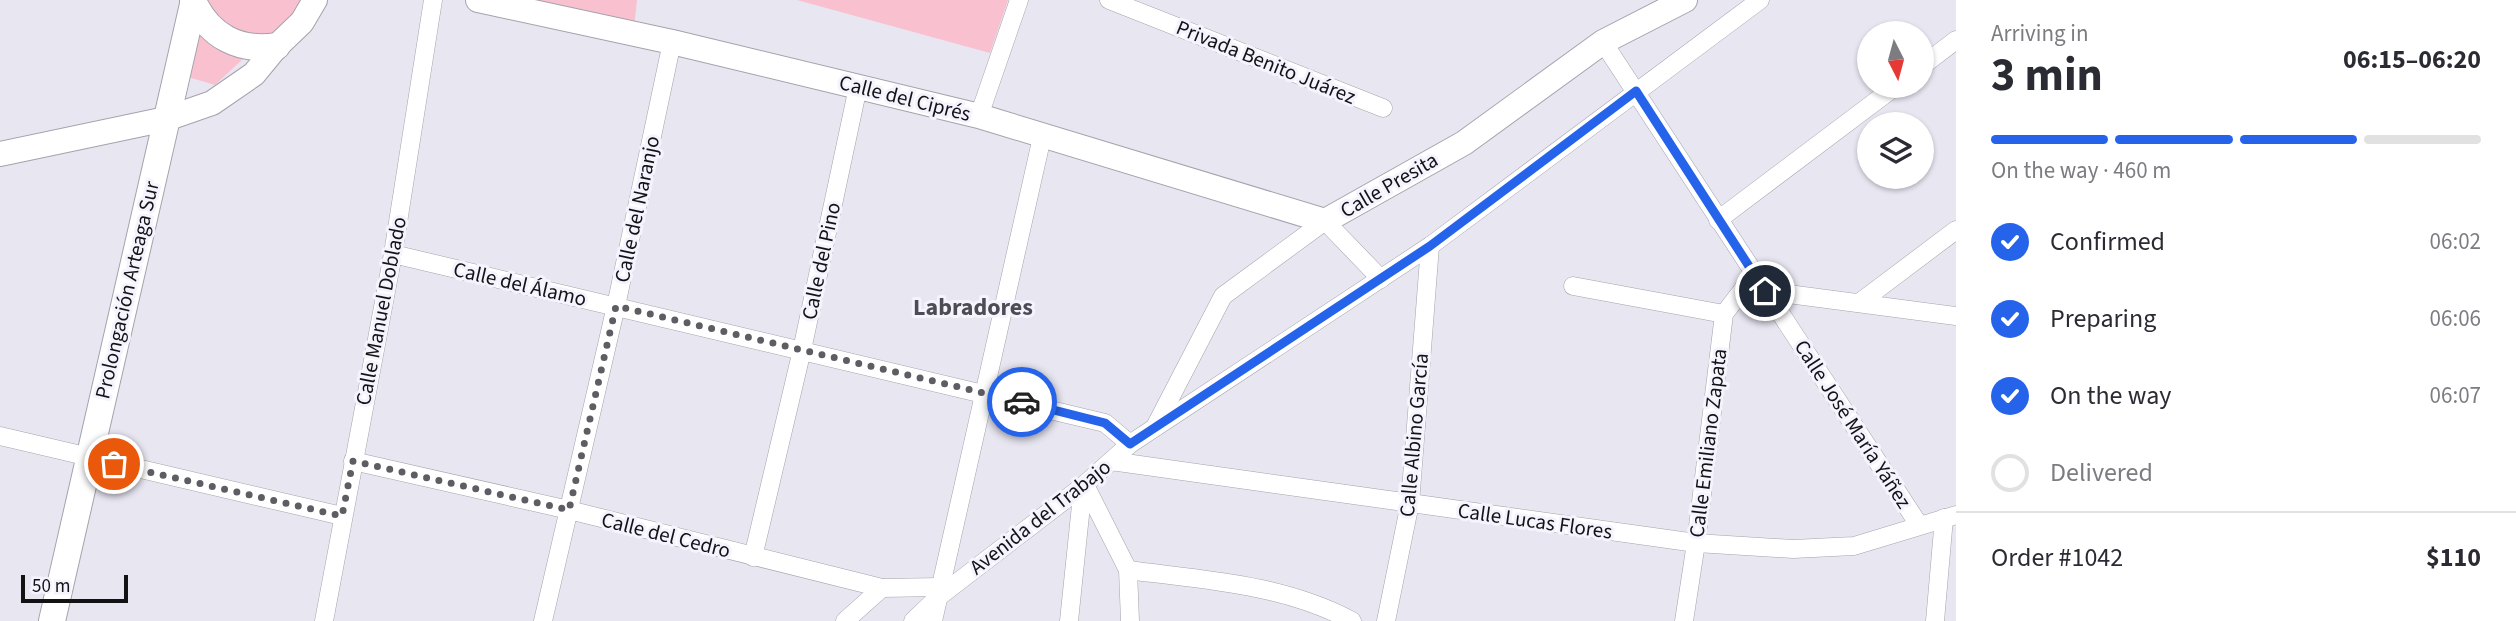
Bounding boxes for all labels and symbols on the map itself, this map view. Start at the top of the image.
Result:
street label: Privada Benito Juárez [1172,12,1360,112]
north arrow [1857,21,1934,98]
street label: Calle del Ciprés [836,67,974,129]
street label: Calle del Naranjo [607,133,667,285]
street label: Calle Presita [1335,145,1443,225]
street label: Prolongación Arteaga Sur [87,178,167,402]
street label: Calle del Pino [794,199,848,323]
street label: Calle Manuel Doblado [348,214,414,408]
street label: Calle del Álamo [451,254,589,314]
pin [1735,261,1795,321]
district label: Labradores [913,290,1033,325]
street label: Calle José María Yáñez [1787,334,1919,514]
street label: Calle Emiliano Zapata [1682,347,1734,539]
street label: Calle Albino García [1392,352,1436,518]
courier [987,367,1057,437]
pin [84,434,144,494]
street label: Avenida del Trabajo [963,452,1117,582]
street label: Calle Lucas Flores [1456,495,1614,547]
street label: Calle del Cedro [598,504,734,566]
scale bar [21,572,128,604]

